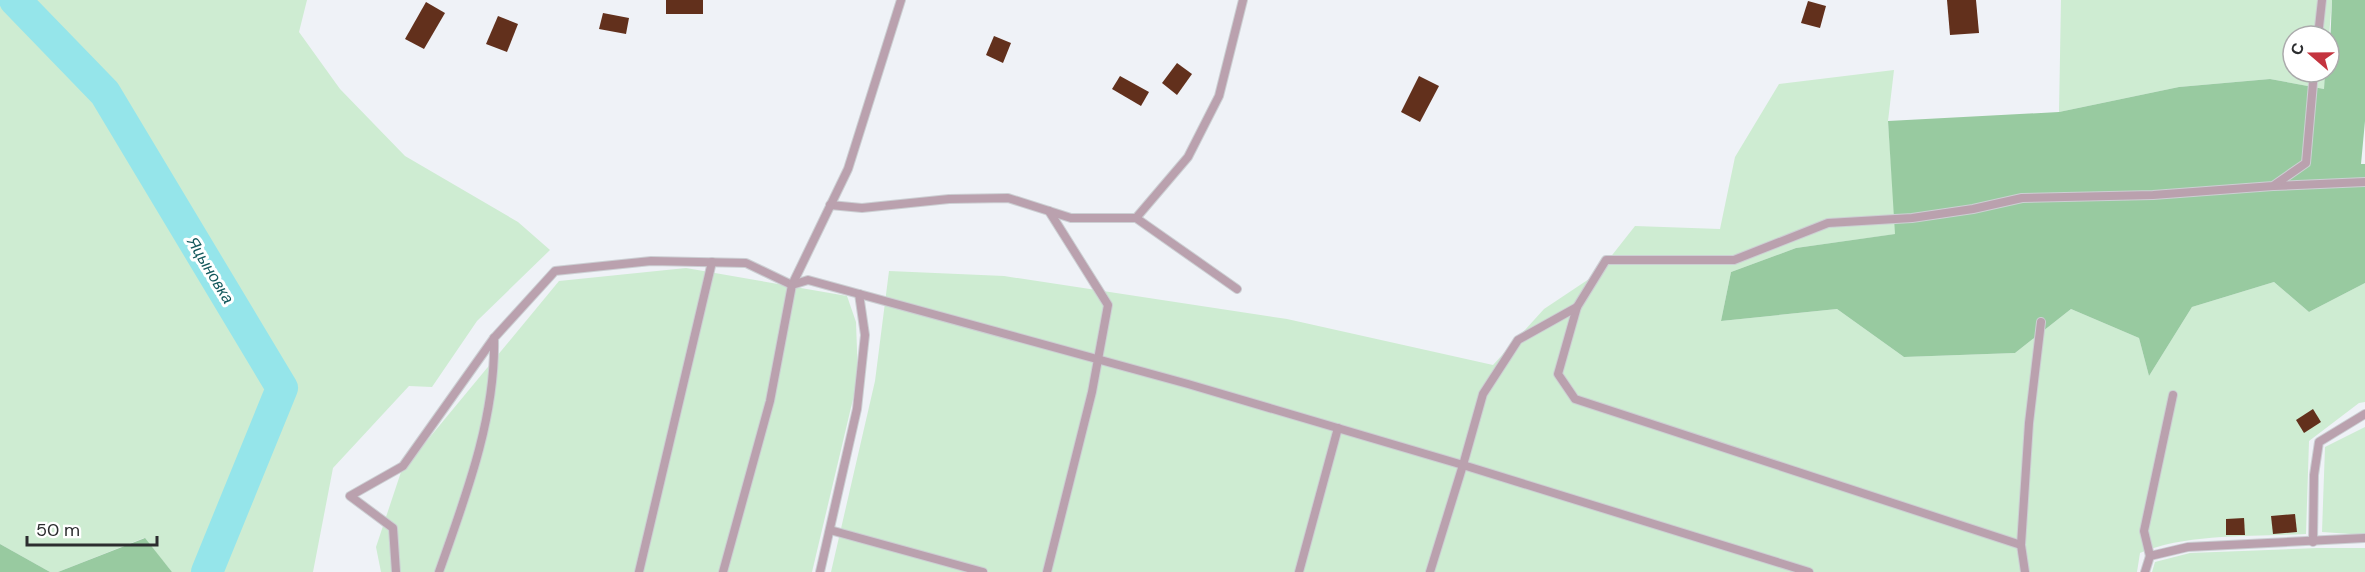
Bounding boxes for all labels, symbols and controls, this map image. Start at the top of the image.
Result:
north arrow [2281,24,2341,84]
text: С [2286,40,2309,58]
water label: Яцыновка [182,232,239,308]
scale bar [27,509,158,547]
text: 50 m [36,518,80,542]

